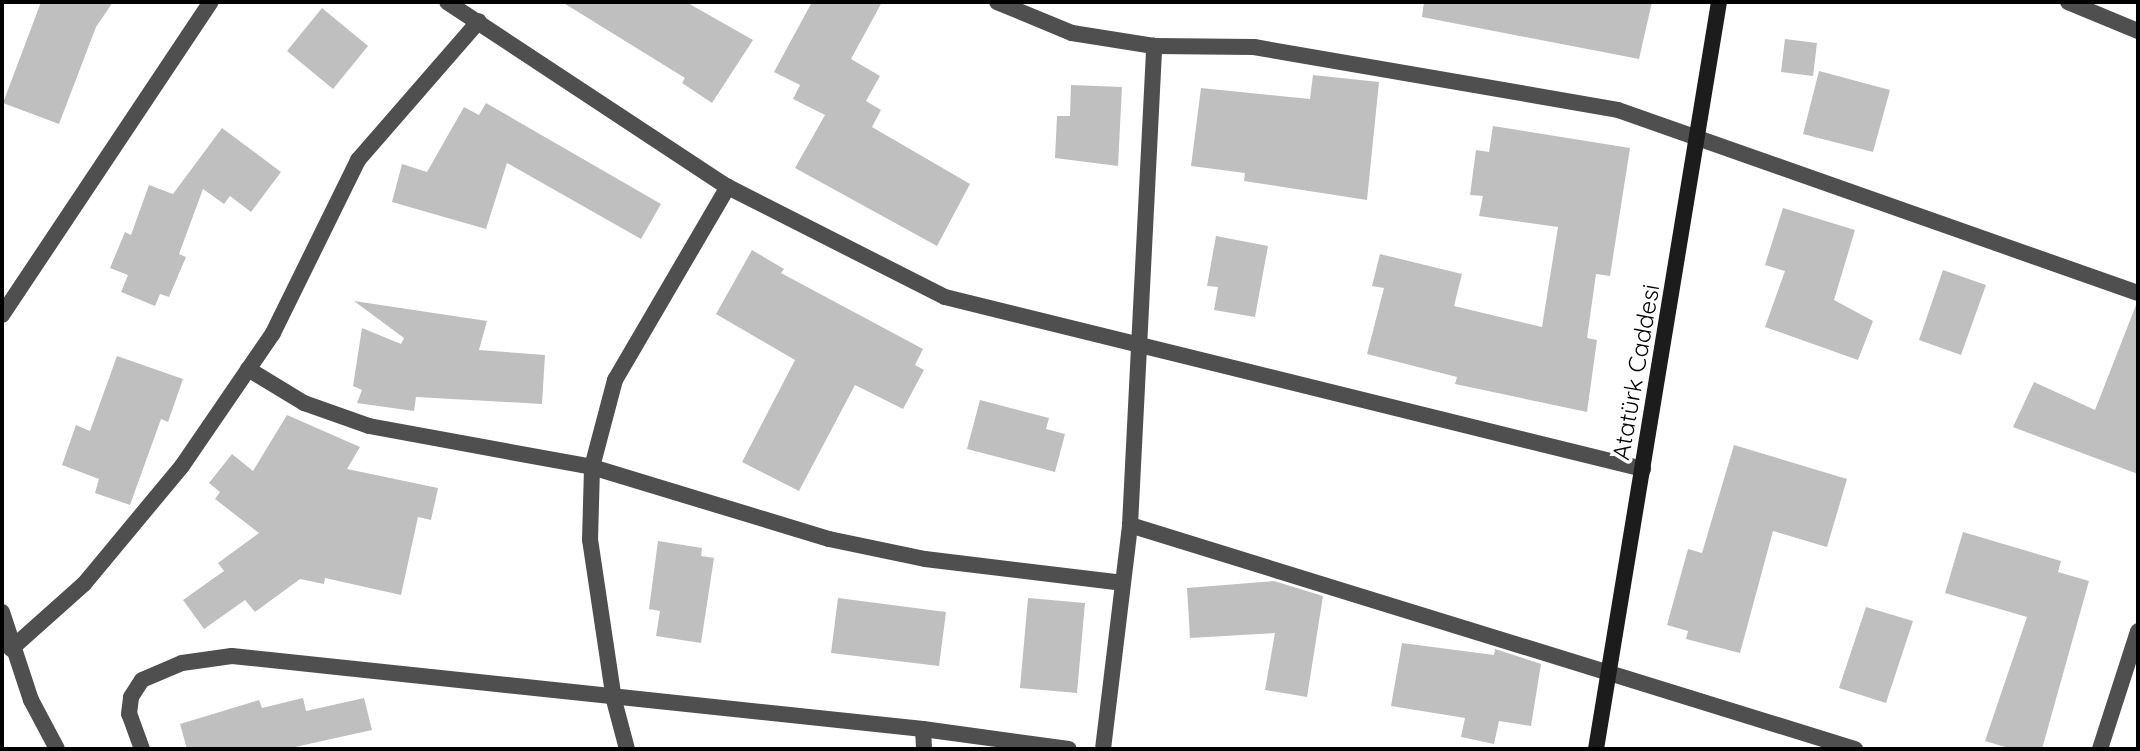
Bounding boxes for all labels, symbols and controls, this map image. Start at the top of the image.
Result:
street label: Atatürk Caddesi [1606,282,1666,462]

